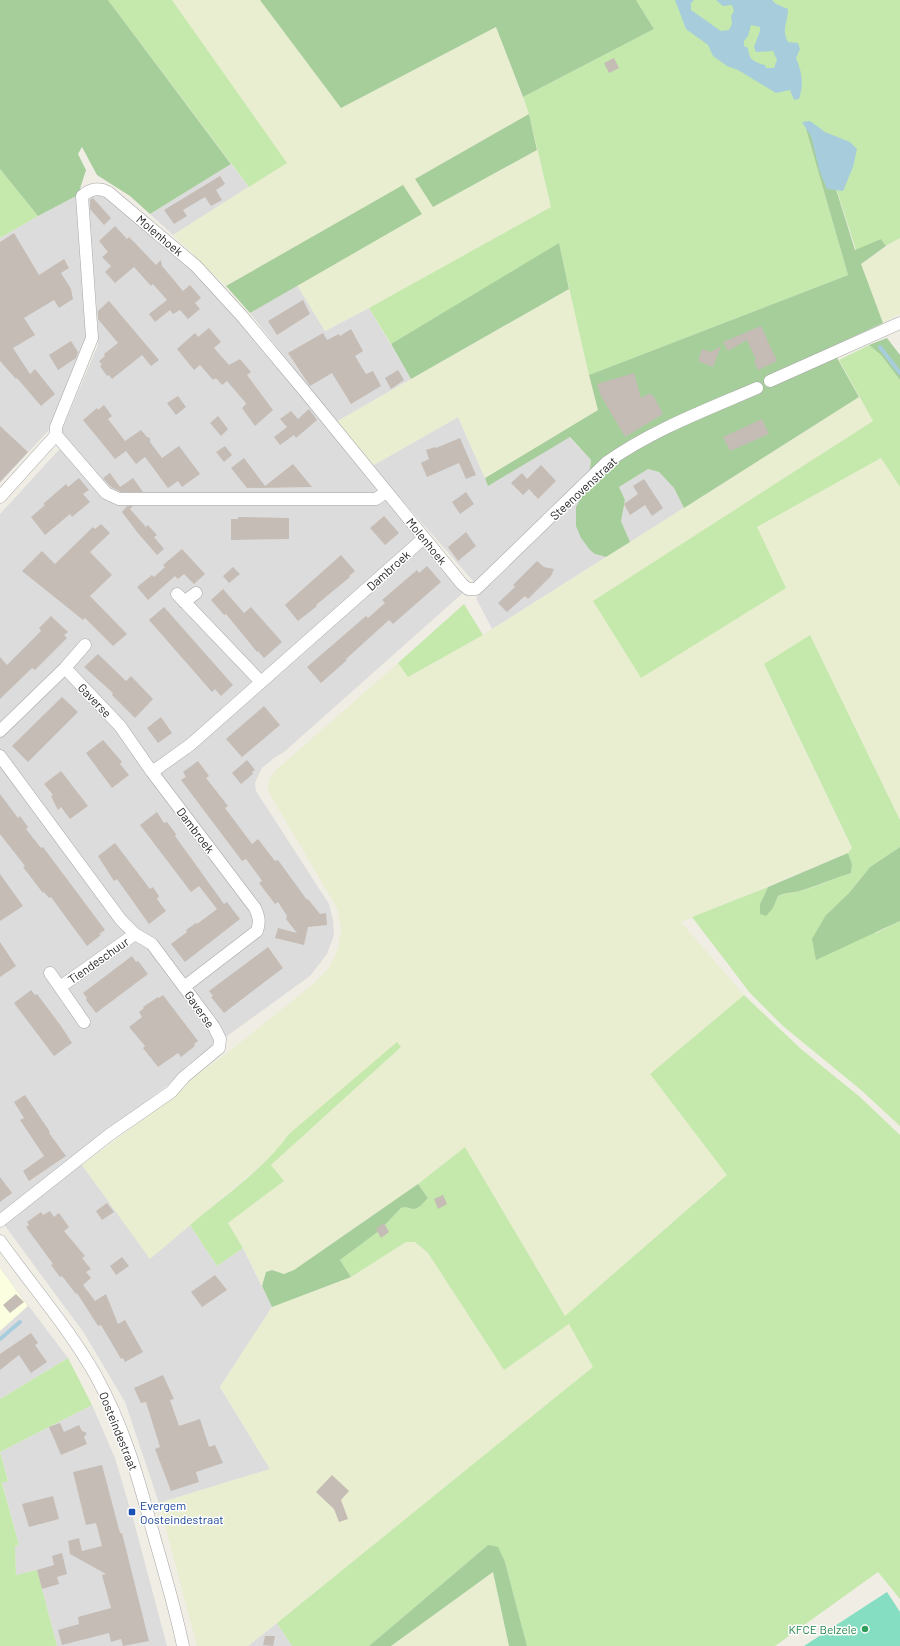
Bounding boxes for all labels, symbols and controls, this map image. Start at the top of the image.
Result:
street label: Molenhoek [134,212,186,258]
street label: Steenovenstraat [547,454,619,522]
street label: Molenhoek [404,515,450,567]
street label: Dambroek [364,547,412,593]
street label: Gaverse [75,680,115,720]
street label: Dambroek [174,805,218,855]
street label: Tiendeschuur [65,934,132,986]
street label: Gaverse [182,988,218,1030]
street label: Oosteindestraat [97,1390,141,1472]
place label: Evergem Oosteindestraat [140,1498,224,1526]
marker: Evergem Oosteindestraat [127,1507,137,1517]
place label: KFCE Belzele [788,1622,857,1636]
marker: KFCE Belzele [860,1624,870,1634]

